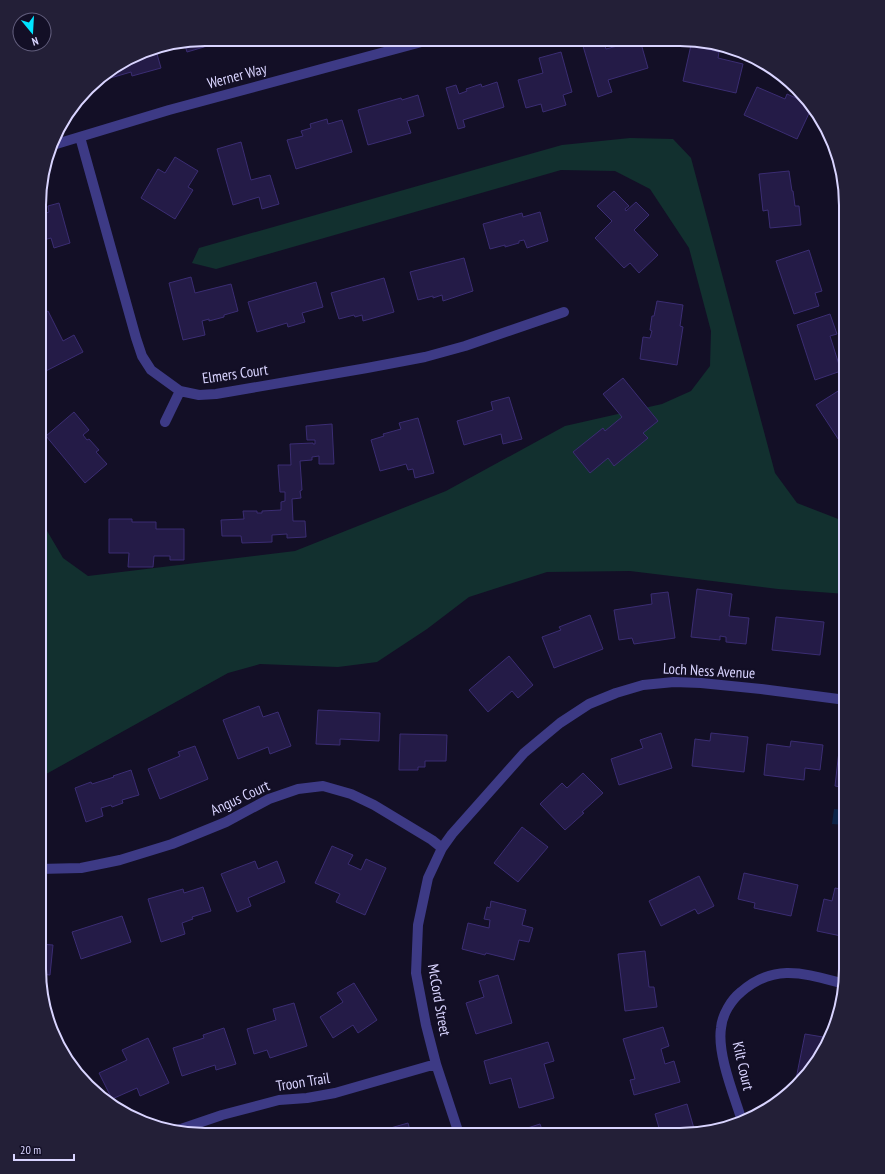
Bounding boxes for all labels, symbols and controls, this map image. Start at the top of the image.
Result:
north arrow [12,12,52,52]
text: N [30,34,40,49]
street label: Werner Way [205,58,269,93]
street label: Elmers Court [201,359,269,388]
street label: Loch Ness Avenue [662,659,756,682]
street label: Angus Court [207,776,272,819]
street label: McCord Street [424,962,455,1037]
street label: Kilt Court [729,1040,758,1092]
street label: Troon Trail [275,1068,332,1095]
scale bar [14,1136,74,1162]
text: 20 m [20,1142,41,1157]

